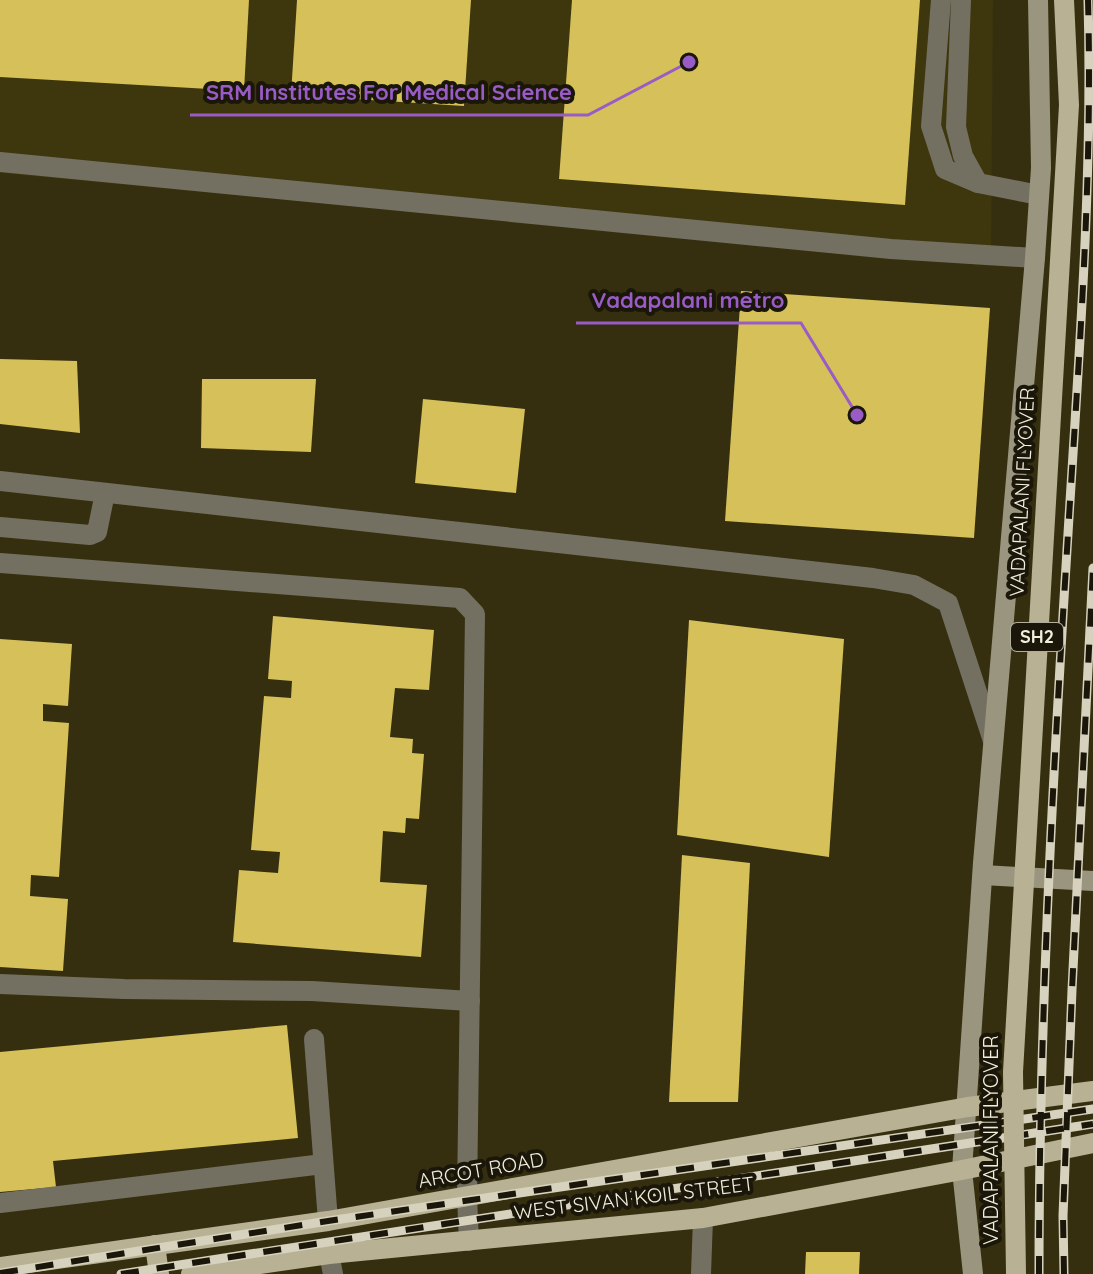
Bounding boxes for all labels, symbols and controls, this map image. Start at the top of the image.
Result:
callout: SRM Institutes For Medical Science [190,69,588,115]
text: SRM Institutes For Medical Science [206,78,572,106]
callout: Vadapalani metro [576,277,801,323]
text: Vadapalani metro [592,286,785,314]
street label: VADAPALANI FLYOVER [1004,386,1039,597]
road number: SH2 [1011,623,1063,651]
street label: VADAPALANI FLYOVER [978,1035,1003,1245]
street label: ARCOT ROAD [416,1146,546,1193]
street label: WEST SIVAN KOIL STREET [512,1170,756,1225]

